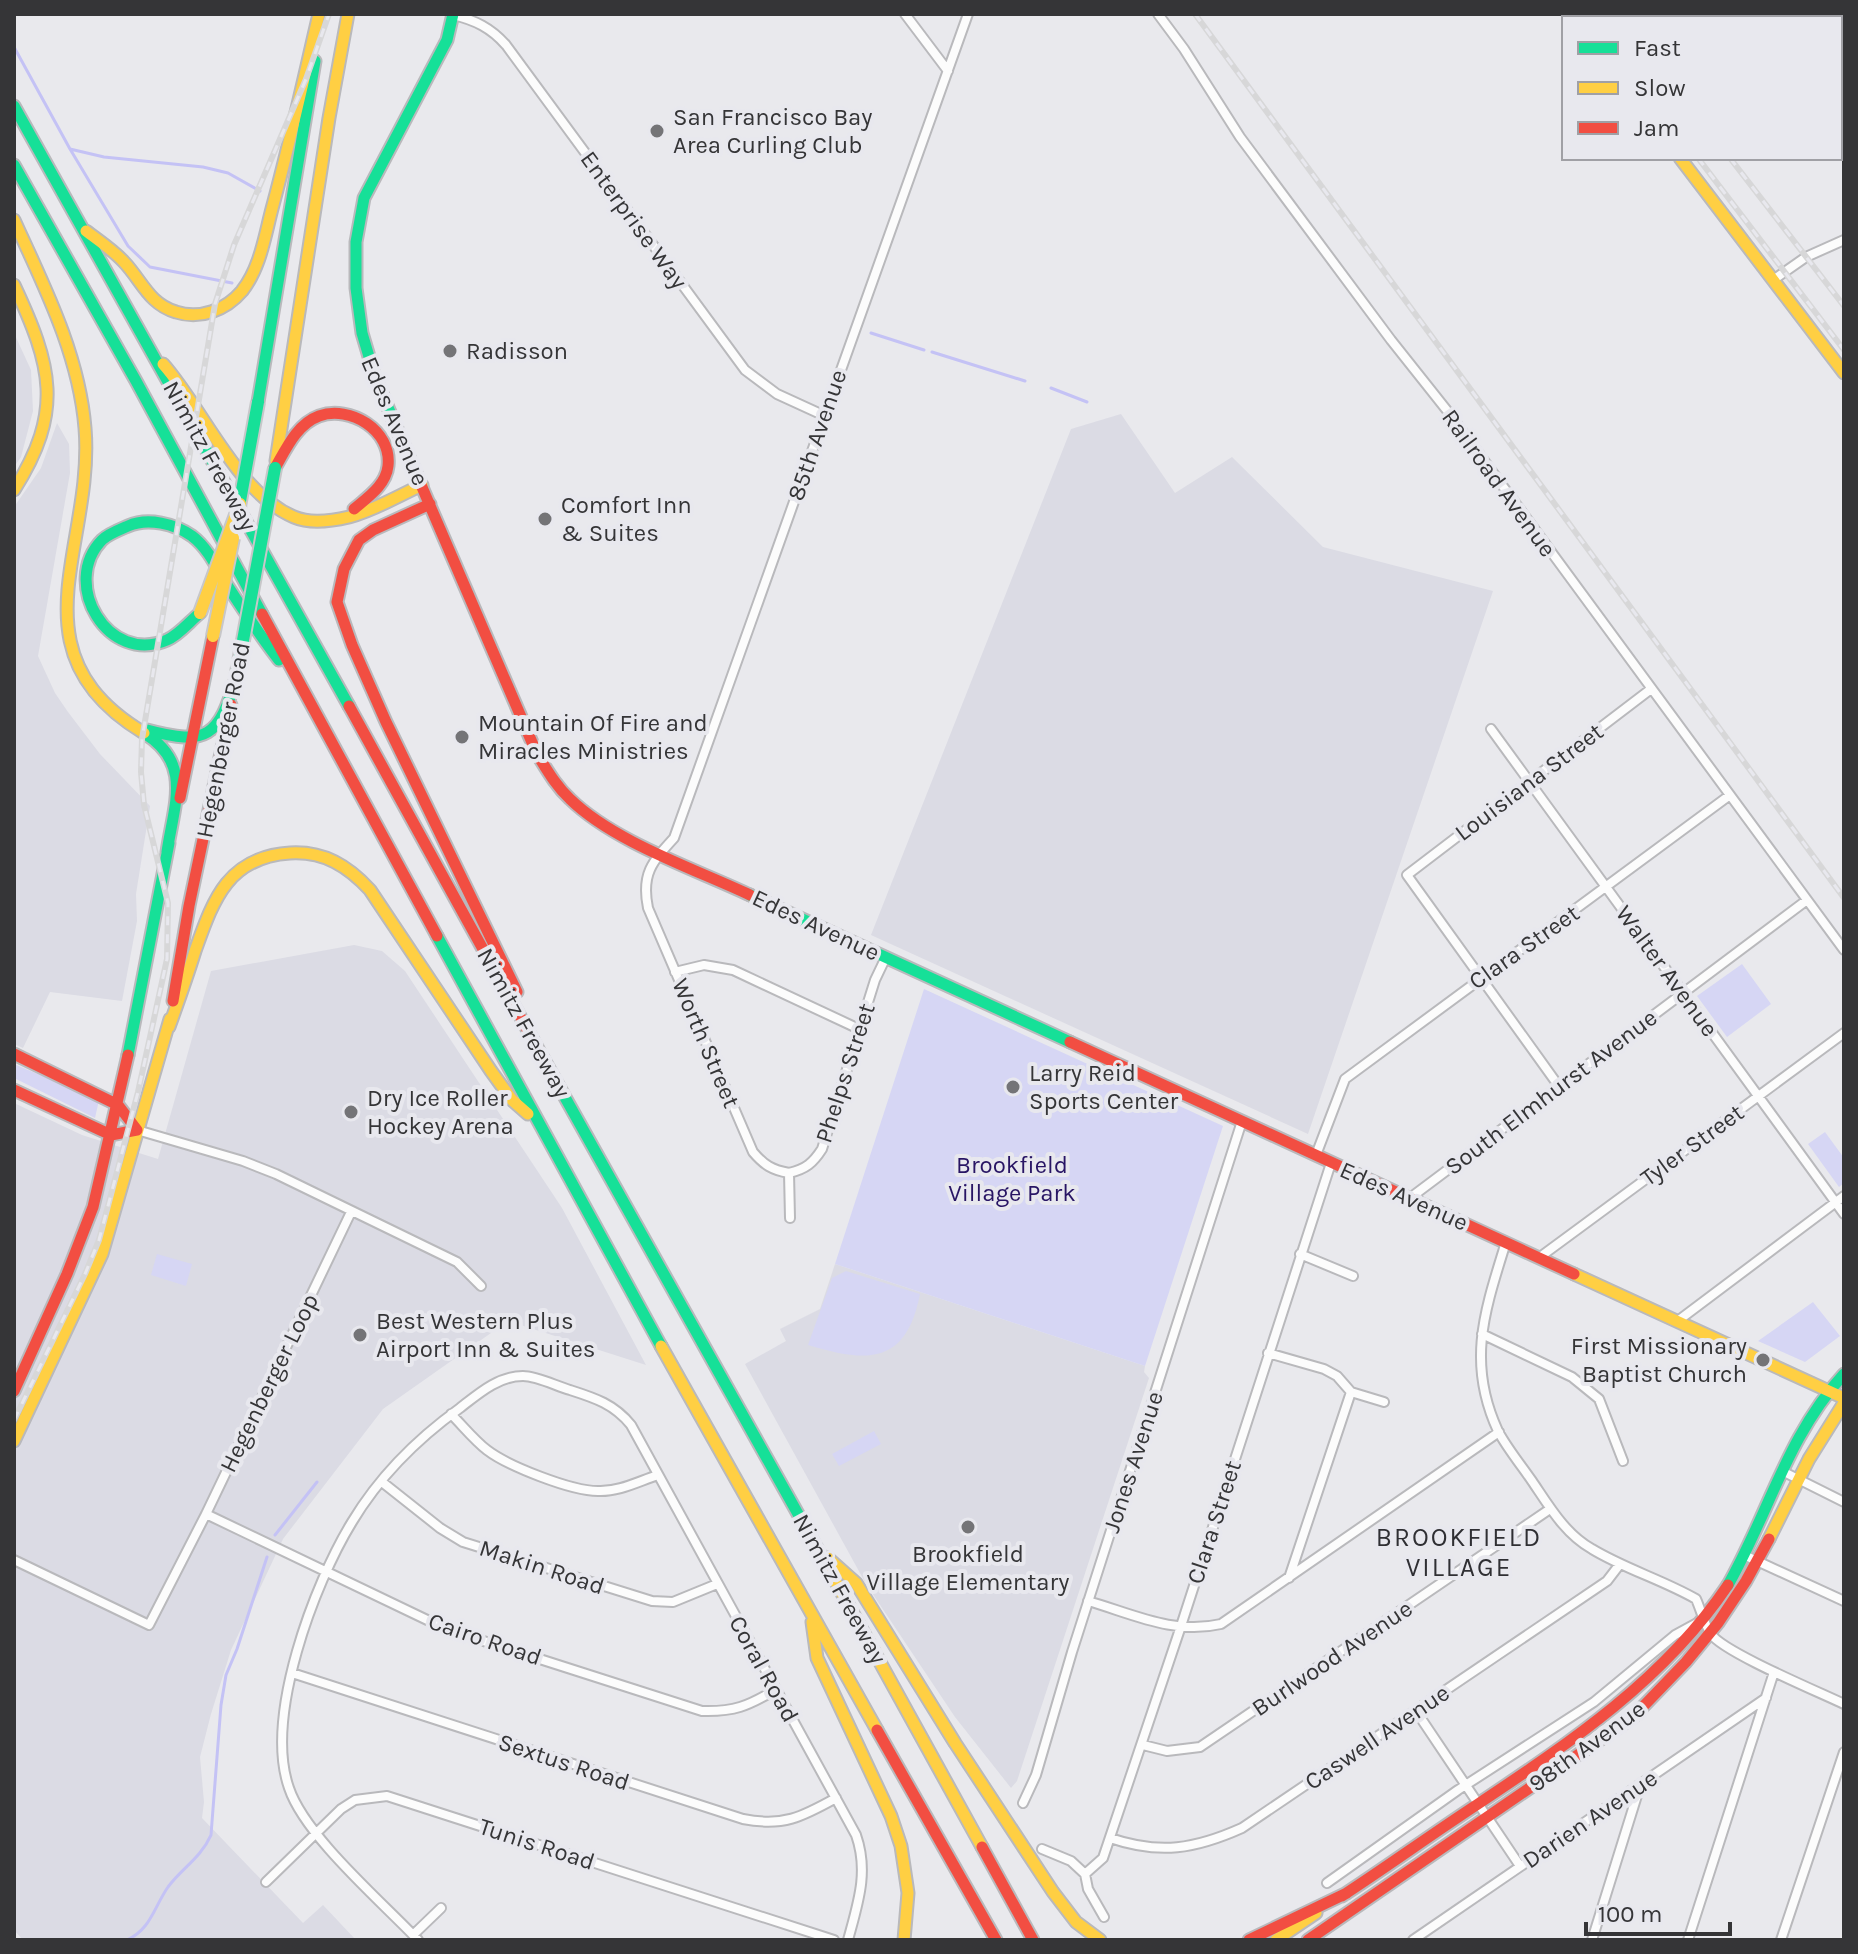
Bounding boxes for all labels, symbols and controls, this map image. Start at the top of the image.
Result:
legend [1562,16,1842,160]
text: Fast [1634,34,1681,62]
text: Slow [1634,74,1686,102]
place label: San Francisco Bay Area Curling Club [673,103,873,159]
text: Jam [1634,114,1679,142]
marker: San Francisco Bay Area Curling Club [648,122,666,140]
street label: Enterprise Way [575,146,693,294]
place label: Radisson [466,337,568,365]
marker: Radisson [441,342,459,360]
street label: Edes Avenue [355,352,435,490]
street label: 85th Avenue [782,366,852,504]
street label: Nimitz Freeway [157,376,263,536]
street label: Railroad Avenue [1436,404,1562,562]
place label: Comfort Inn & Suites [561,491,692,547]
marker: Comfort Inn & Suites [536,510,554,528]
street label: Hegenberger Road [190,640,256,840]
place label: Mountain Of Fire and Miracles Ministries [478,709,708,765]
street label: Louisiana Street [1449,717,1609,847]
marker: Mountain Of Fire and Miracles Ministries [453,728,471,746]
street label: Edes Avenue [748,883,884,967]
street label: Clara Street [1463,899,1585,995]
street label: Walter Avenue [1610,900,1724,1042]
street label: Nimitz Freeway [471,943,577,1103]
street label: Worth Street [666,974,746,1112]
street label: Phelps Street [809,1000,881,1146]
street label: South Elmhurst Avenue [1440,1003,1662,1181]
place label: Larry Reid Sports Center [1029,1059,1179,1115]
marker: Larry Reid Sports Center [1004,1078,1022,1096]
place label: Dry Ice Roller Hockey Arena [367,1084,514,1140]
street label: Tyler Street [1635,1098,1749,1192]
marker: Dry Ice Roller Hockey Arena [342,1103,360,1121]
park label: Brookfield Village Park [948,1151,1076,1207]
street label: Edes Avenue [1336,1155,1472,1237]
street label: Hegenberger Loop [214,1289,324,1477]
place label: Best Western Plus Airport Inn & Suites [376,1307,595,1363]
marker: Best Western Plus Airport Inn & Suites [351,1326,369,1344]
place label: First Missionary Baptist Church [1571,1332,1747,1388]
marker: First Missionary Baptist Church [1754,1351,1772,1369]
street label: Jones Avenue [1097,1388,1169,1536]
street label: Clara Street [1181,1457,1247,1587]
street label: Nimitz Freeway [787,1509,893,1669]
marker: Brookfield Village Elementary [959,1518,977,1536]
district label: BROOKFIELD VILLAGE [1376,1522,1542,1583]
street label: Makin Road [476,1534,608,1600]
place label: Brookfield Village Elementary [867,1540,1069,1596]
street label: Burlwood Avenue [1247,1594,1417,1722]
street label: Cairo Road [425,1607,545,1671]
street label: Coral Road [723,1611,805,1727]
street label: Caswell Avenue [1299,1678,1455,1796]
street label: 98th Avenue [1523,1694,1651,1798]
street label: Sextus Road [495,1728,633,1796]
street label: Darien Avenue [1517,1764,1663,1874]
street label: Tunis Road [476,1812,598,1876]
scale bar [1586,1886,1730,1936]
text: 100 m [1598,1900,1663,1928]

